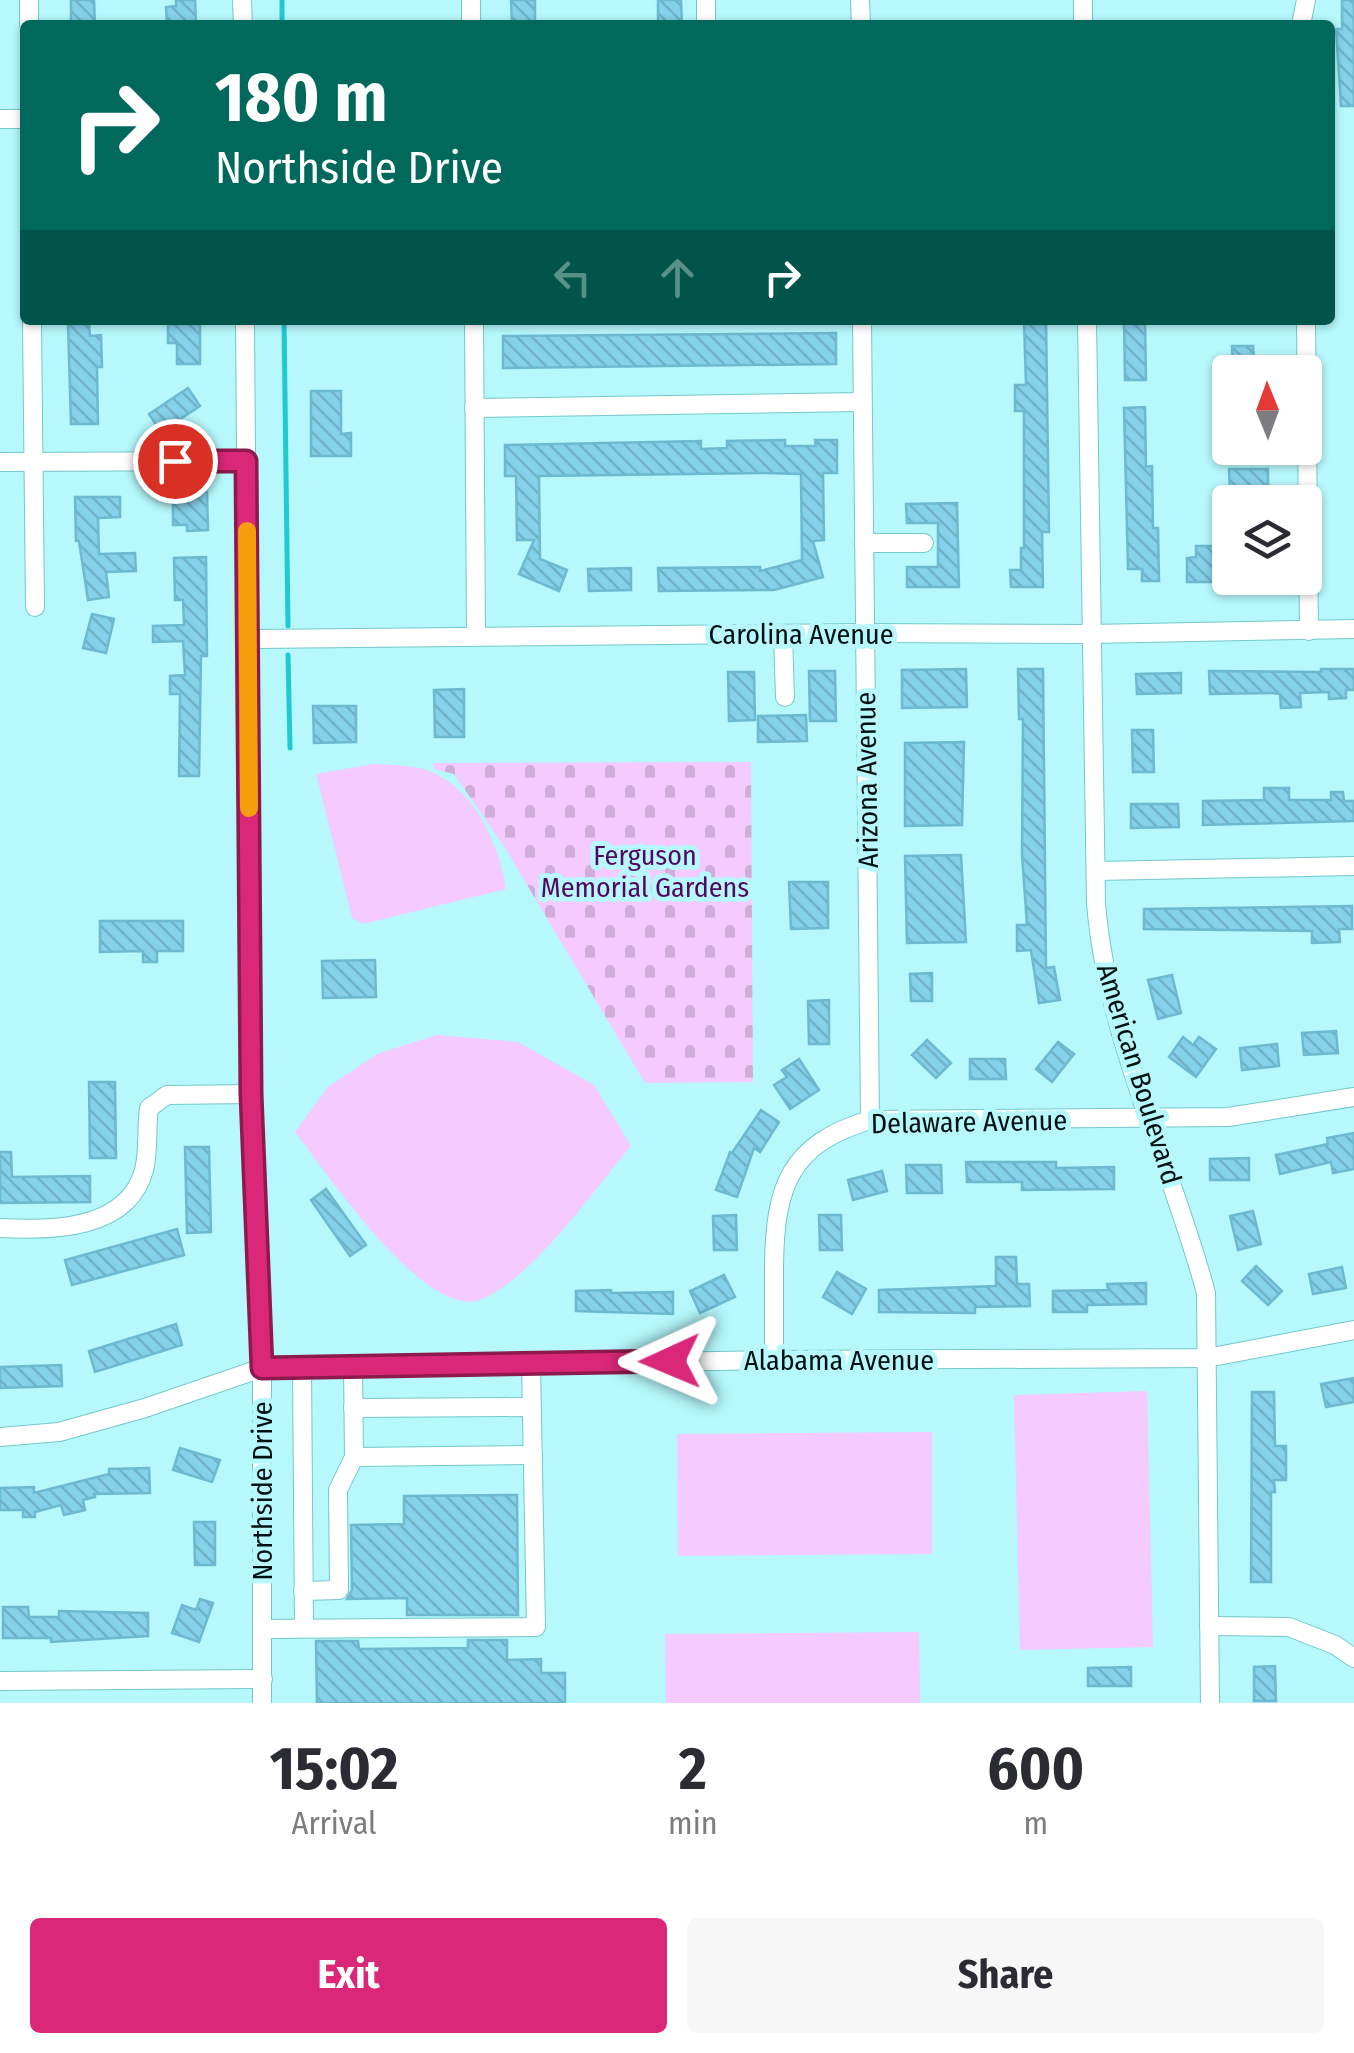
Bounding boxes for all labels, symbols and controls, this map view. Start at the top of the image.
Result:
text: 180 m [215,56,388,140]
icon: right [50,60,180,190]
text: Northside Drive [215,141,503,195]
icon: left [545,250,600,305]
icon: ahead [650,250,705,305]
icon: right [755,250,810,305]
north arrow [1212,355,1322,465]
map controls [1212,355,1322,595]
pin [133,419,218,504]
icon: arrive [148,434,203,489]
button: layers [1212,485,1322,595]
street label: Carolina Avenue [708,618,894,651]
street label: Arizona Avenue [849,692,885,868]
park label: Ferguson Memorial Gardens [541,839,749,904]
street label: American Boulevard [1090,960,1188,1188]
street label: Delaware Avenue [871,1104,1067,1140]
position arrow [618,1309,722,1413]
street label: Alabama Avenue [744,1344,934,1377]
street label: Northside Drive [246,1401,279,1581]
text: 15:02 [270,1733,398,1805]
text: 2 [679,1733,707,1805]
text: 600 [987,1733,1084,1805]
text: Arrival [292,1804,376,1842]
text: min [668,1804,718,1842]
text: m [1023,1804,1048,1842]
button: Exit [30,1918,667,2033]
button: Share [687,1918,1324,2033]

